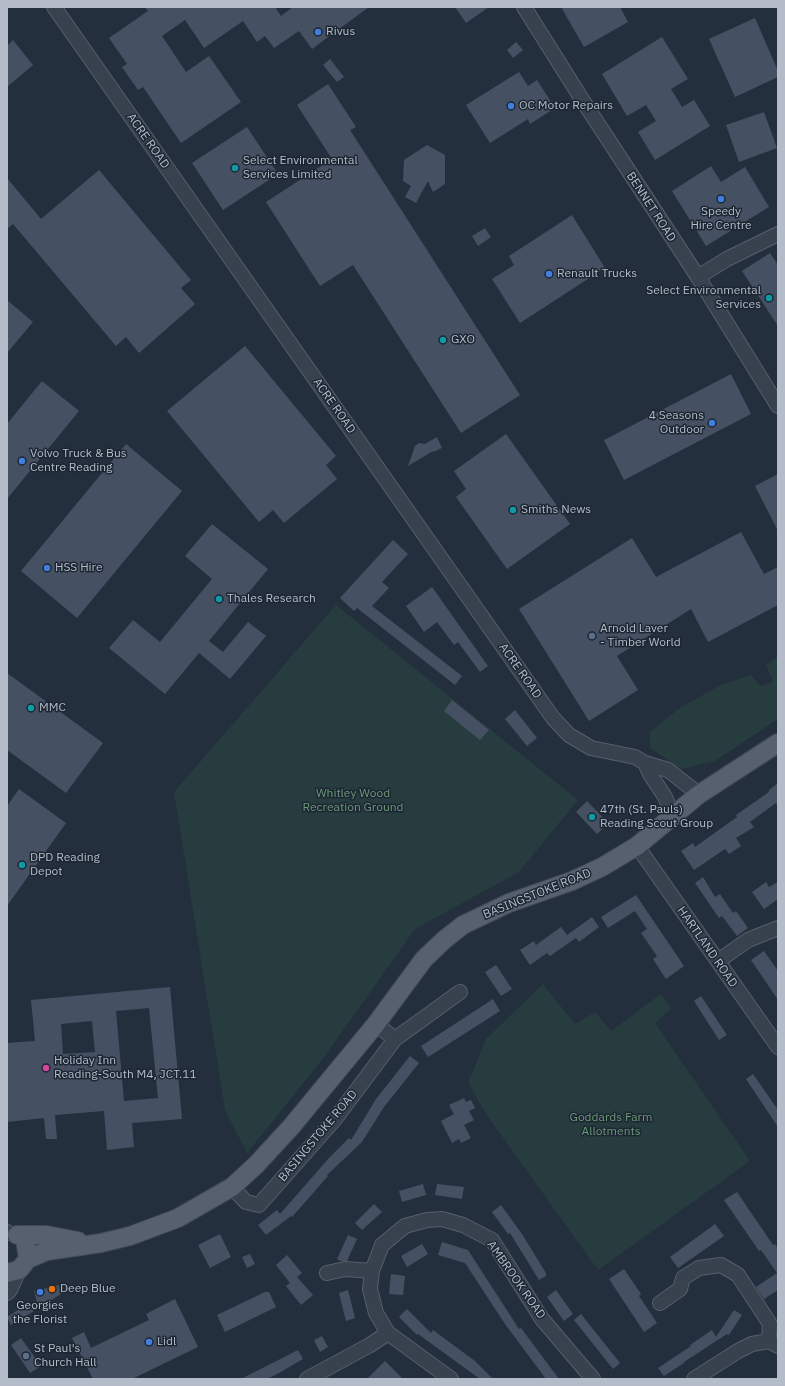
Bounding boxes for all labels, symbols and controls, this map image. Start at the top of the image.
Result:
place label: Rivus [326,25,355,39]
marker: Rivus [313,27,323,37]
place label: OC Motor Repairs [519,99,613,113]
marker: OC Motor Repairs [506,101,516,111]
street label: ACRE ROAD [124,111,172,171]
place label: Select Environmental Services Limited [243,154,358,182]
marker: Select Environmental Services Limited [230,163,240,173]
street label: BENNET ROAD [623,169,679,245]
marker: Speedy Hire Centre [716,194,726,204]
place label: Speedy Hire Centre [690,205,752,233]
place label: Renault Trucks [557,267,637,281]
marker: Renault Trucks [544,269,554,279]
place label: Select Environmental Services [646,284,761,312]
marker: Select Environmental Services [764,293,774,303]
place label: GXO [451,333,475,347]
marker: GXO [438,335,448,345]
street label: ACRE ROAD [310,376,358,436]
place label: 4 Seasons Outdoor [649,409,704,437]
marker: 4 Seasons Outdoor [707,418,717,428]
place label: Volvo Truck & Bus Centre Reading [30,447,127,475]
marker: Volvo Truck & Bus Centre Reading [17,456,27,466]
place label: Smiths News [521,503,591,517]
marker: Smiths News [508,505,518,515]
place label: HSS Hire [55,561,103,575]
marker: HSS Hire [42,563,52,573]
place label: Thales Research [227,592,316,606]
marker: Thales Research [214,594,224,604]
place label: Arnold Laver - Timber World [600,622,681,650]
marker: Arnold Laver - Timber World [587,631,597,641]
street label: ACRE ROAD [496,641,544,701]
place label: MMC [39,701,66,715]
marker: MMC [26,703,36,713]
park label: Whitley Wood Recreation Ground [302,787,404,815]
place label: 47th (St. Pauls) Reading Scout Group [600,803,713,831]
marker: 47th (St. Pauls) Reading Scout Group [587,812,597,822]
place label: DPD Reading Depot [30,851,100,879]
marker: DPD Reading Depot [17,860,27,870]
street label: BASINGSTOKE ROAD [481,866,593,922]
street label: HARTLAND ROAD [674,904,740,990]
place label: Holiday Inn Reading-South M4, JCT.11 [54,1054,197,1082]
marker: Holiday Inn Reading-South M4, JCT.11 [41,1063,51,1073]
street label: BASINGSTOKE ROAD [276,1087,360,1185]
park label: Goddards Farm Allotments [570,1111,652,1139]
street label: AMBROOK ROAD [484,1238,548,1322]
place label: Deep Blue [60,1282,116,1296]
marker: Deep Blue [47,1284,57,1294]
marker: Georgies the Florist [35,1287,45,1297]
place label: Georgies the Florist [13,1299,67,1327]
place label: Lidl [157,1335,176,1349]
marker: Lidl [144,1337,154,1347]
place label: St Paul's Church Hall [34,1342,96,1370]
marker: St Paul's Church Hall [21,1351,31,1361]

